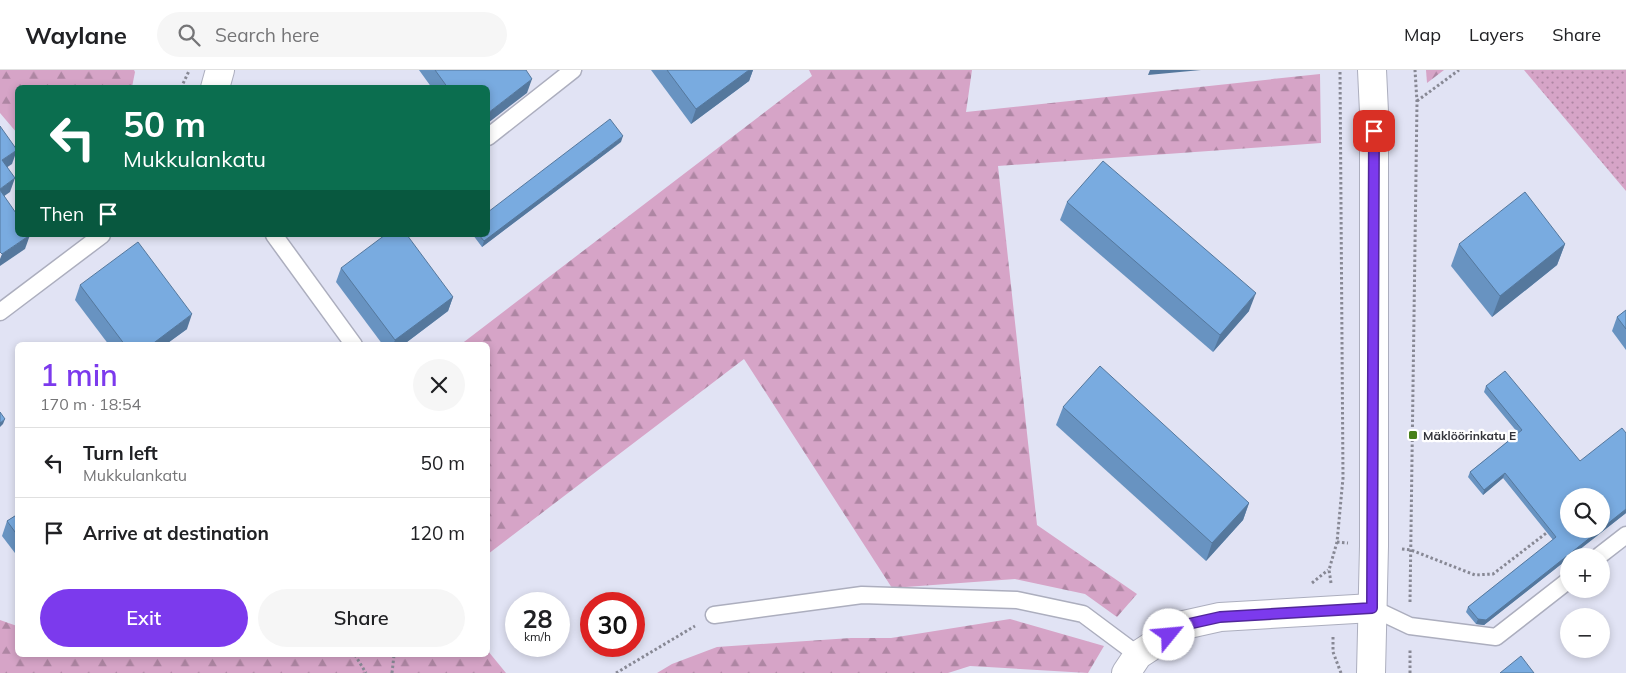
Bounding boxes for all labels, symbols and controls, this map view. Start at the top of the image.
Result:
search box [157,12,507,57]
text: Waylane [25,20,127,50]
icon: search [175,21,203,49]
text: Search here [215,23,319,47]
text: Map [1404,23,1441,46]
text: Layers [1469,23,1524,46]
text: Share [1552,23,1601,46]
text: 50 m [123,102,206,146]
icon: left [40,105,105,170]
pin [1353,110,1395,152]
icon: arrive [1360,117,1388,145]
text: Mukkulankatu [123,145,266,173]
icon: arrive [94,200,122,228]
text: Then [40,202,84,226]
text: 1 min [40,356,118,394]
button: close [413,359,465,411]
text: 170 m · 18:54 [40,394,141,414]
place label: Mäklöörinkatu E [1423,428,1516,443]
marker: Mäklöörinkatu E [1407,429,1419,441]
text: Turn left [83,441,158,465]
icon: left [40,449,68,477]
text: 50 m [421,451,465,475]
text: Mukkulankatu [83,465,187,485]
map controls [1560,488,1610,658]
button: search [1560,488,1610,538]
icon: arrive [40,519,68,547]
text: Arrive at destination [83,521,269,545]
text: 120 m [409,521,465,545]
button: + [1560,548,1610,598]
button: Exit [40,589,248,647]
button: Share [258,589,465,647]
speed limit sign: 30 [580,592,645,657]
text: 28 [522,603,553,634]
position arrow [1142,608,1194,660]
button: − [1560,608,1610,658]
text: km/h [524,629,551,644]

